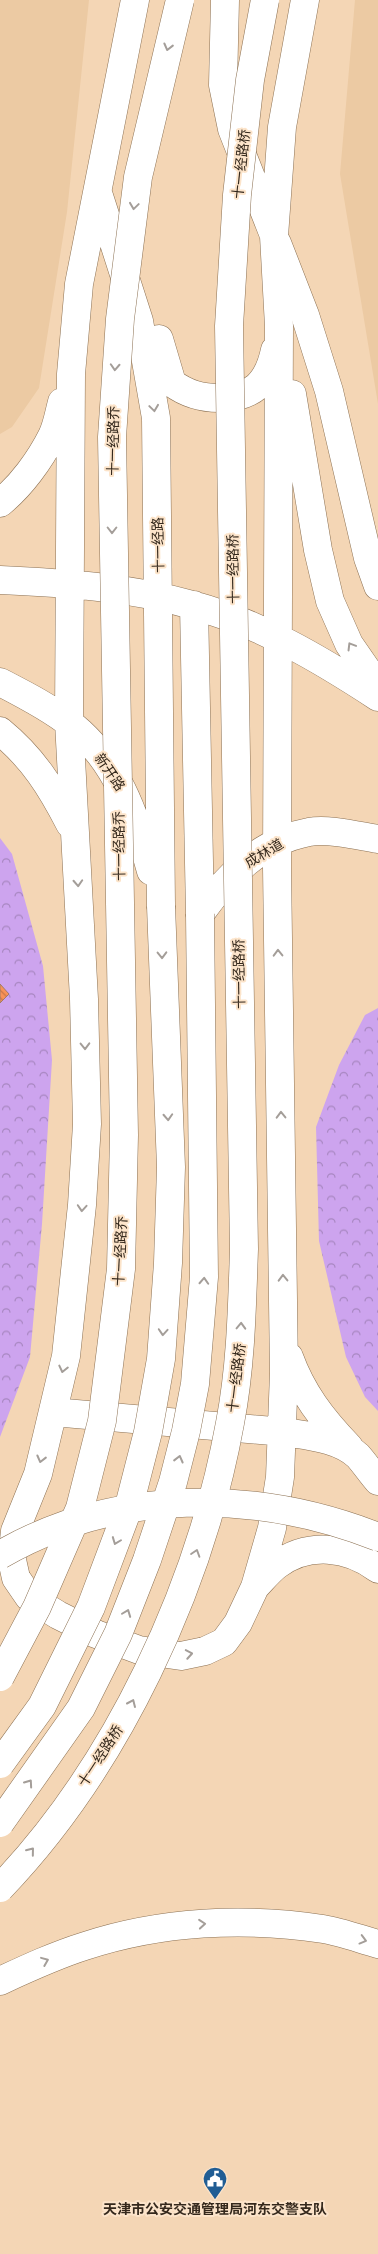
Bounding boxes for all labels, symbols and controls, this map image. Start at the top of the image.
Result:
one-way arrow [163,43,174,52]
street label: 十一经路桥 [228,128,254,200]
one-way arrow [129,202,139,210]
one-way arrow [110,364,121,372]
one-way arrow [148,404,159,412]
street label: 十一经路乔 [103,406,123,476]
street label: 十一经路 [149,517,167,573]
one-way arrow [107,526,117,534]
street label: 十一经路桥 [223,534,243,604]
one-way arrow [347,642,357,651]
street label: 新开路 [91,750,129,794]
street label: 十一经路乔 [109,811,129,881]
street label: 成林道 [241,834,287,872]
one-way arrow [72,880,83,888]
street label: 十一经路桥 [229,939,249,1009]
one-way arrow [273,948,283,956]
one-way arrow [156,951,167,959]
one-way arrow [80,1042,90,1050]
one-way arrow [275,1111,286,1119]
one-way arrow [163,1113,174,1121]
one-way arrow [77,1204,88,1212]
street label: 十一经路乔 [109,1216,131,1286]
one-way arrow [278,1273,288,1281]
one-way arrow [198,1277,209,1285]
one-way arrow [236,1322,246,1330]
one-way arrow [158,1328,169,1336]
street label: 十一经路桥 [223,1342,249,1414]
one-way arrow [58,1365,69,1374]
one-way arrow [36,1455,47,1464]
one-way arrow [173,1455,183,1463]
one-way arrow [112,1536,122,1545]
one-way arrow [191,1550,201,1558]
one-way arrow [121,1609,131,1617]
one-way arrow [184,1650,193,1660]
one-way arrow [126,1699,137,1708]
street label: 十一经路桥 [73,1722,127,1790]
one-way arrow [23,1780,32,1789]
one-way arrow [26,1848,34,1857]
one-way arrow [198,1918,206,1929]
one-way arrow [358,1934,367,1945]
one-way arrow [40,1957,49,1968]
public building icon: 天津市公安交通管理局河东交警支队 [202,2166,228,2200]
place label: 天津市公安交通管理局河东交警支队 [103,2200,327,2218]

